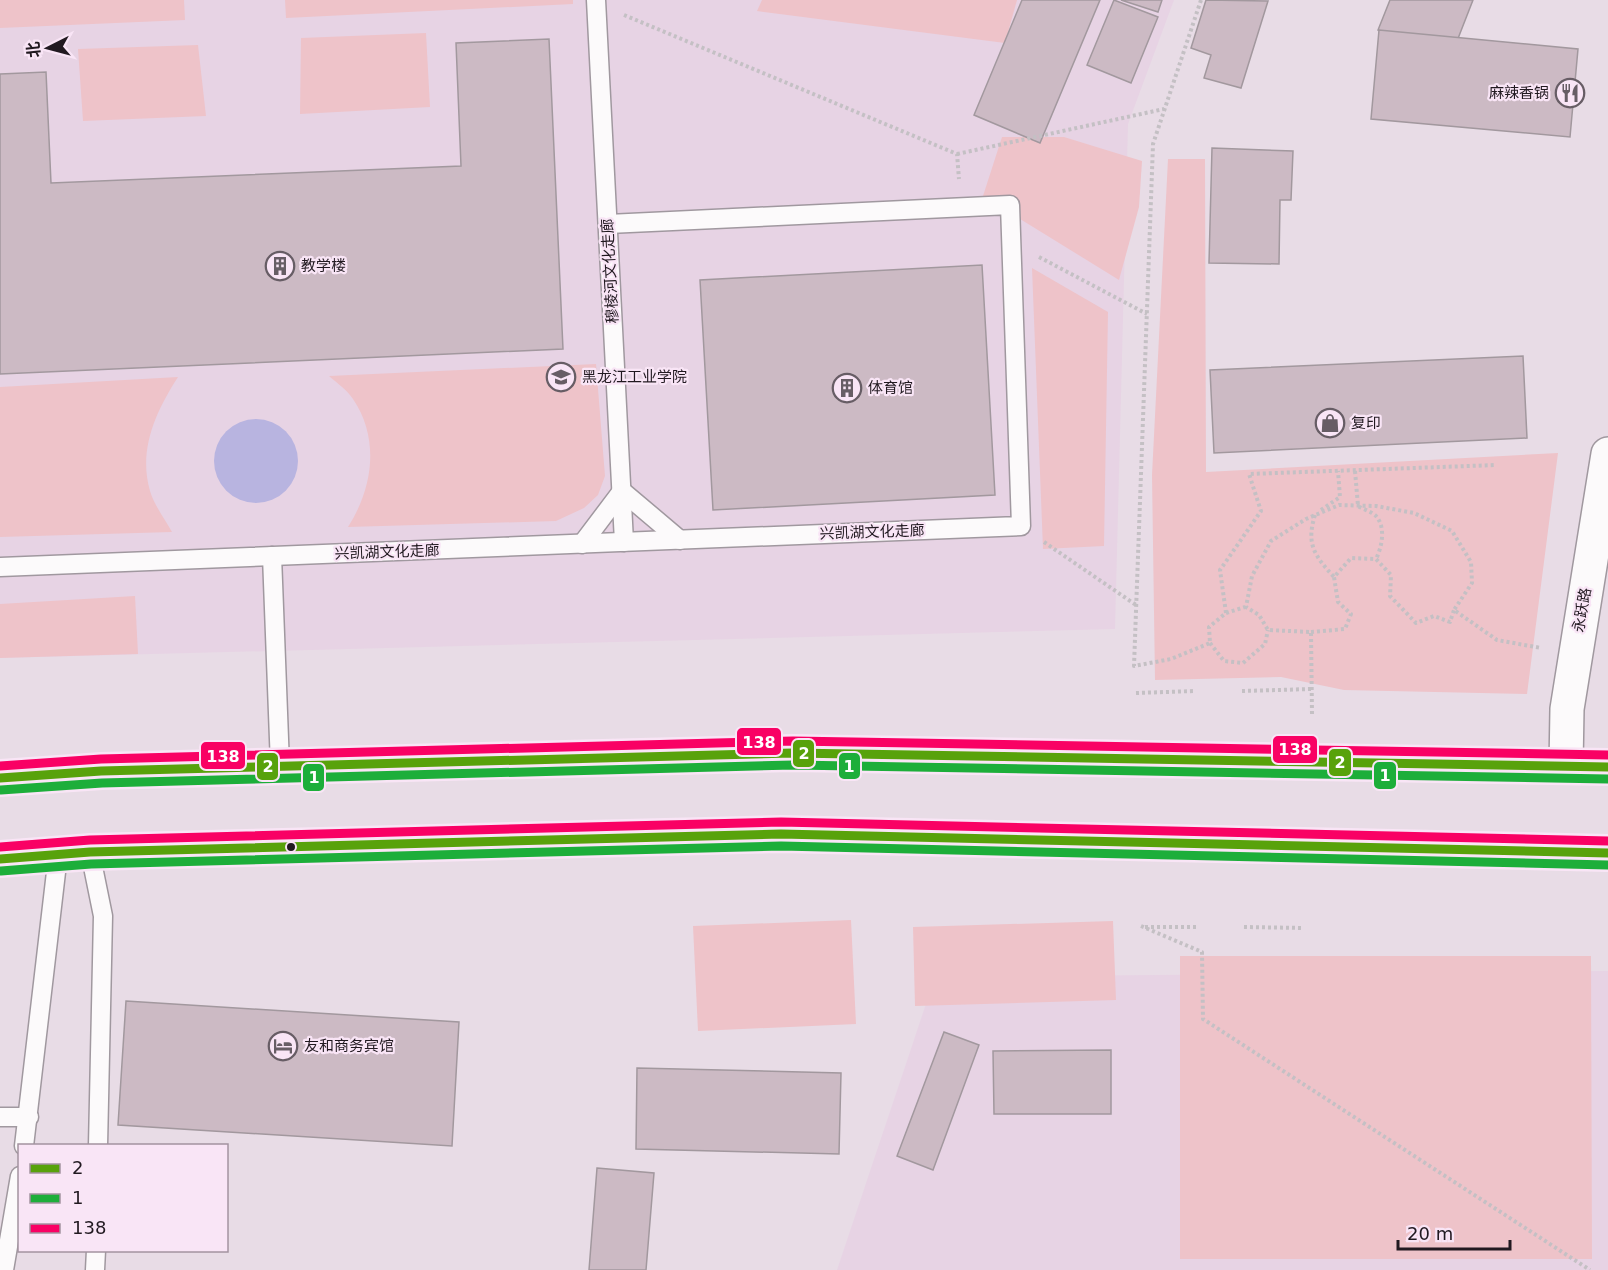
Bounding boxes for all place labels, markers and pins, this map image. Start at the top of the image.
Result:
restaurant icon: 麻辣香锅 [1554,77,1586,109]
place label: 麻辣香锅 [1489,84,1549,102]
building icon: 教学楼 [264,250,296,282]
place label: 教学楼 [301,257,346,275]
school or university icon: 黑龙江工业学院 [545,361,577,393]
place label: 黑龙江工业学院 [582,368,687,386]
building icon: 体育馆 [831,372,863,404]
place label: 体育馆 [868,379,913,397]
shop icon: 复印 [1314,407,1346,439]
place label: 复印 [1351,414,1381,432]
unlabelled marker [285,841,297,853]
hotel icon: 友和商务宾馆 [267,1030,299,1062]
place label: 友和商务宾馆 [304,1037,394,1055]

